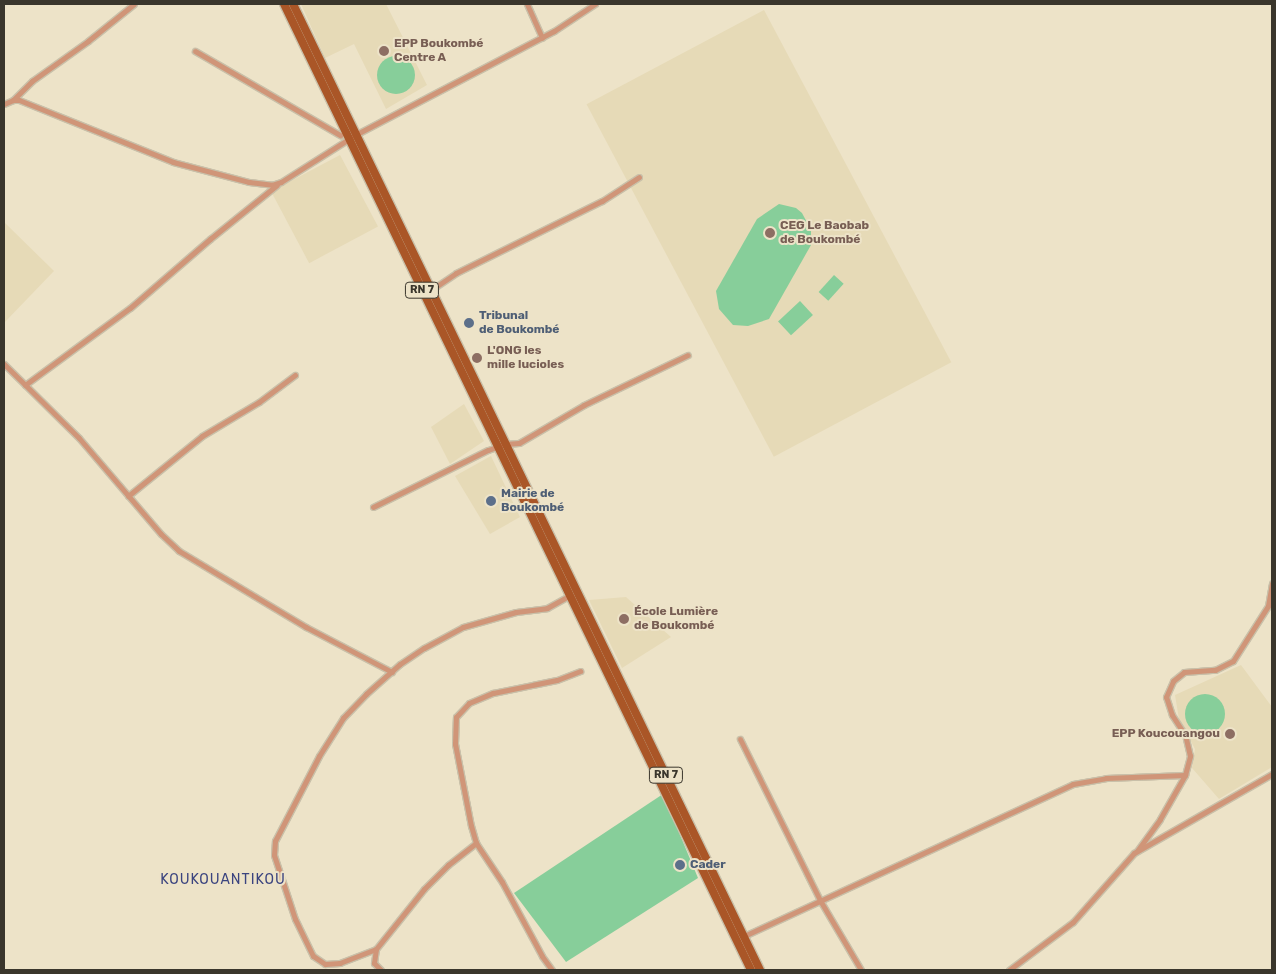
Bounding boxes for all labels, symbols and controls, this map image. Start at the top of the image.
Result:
place label: EPP Boukombé Centre A [394,37,484,65]
marker: EPP Boukombé Centre A [378,45,390,57]
place label: CEG Le Baobab de Boukombé [780,219,869,247]
marker: CEG Le Baobab de Boukombé [764,227,776,239]
road number: RN 7 [404,282,440,298]
place label: Tribunal de Boukombé [479,309,559,337]
marker: Tribunal de Boukombé [463,317,475,329]
place label: L'ONG les mille lucioles [487,344,564,372]
marker: L'ONG les mille lucioles [471,352,483,364]
place label: Mairie de Boukombé [501,487,564,515]
marker: Mairie de Boukombé [485,495,497,507]
place label: École Lumière de Boukombé [634,605,718,633]
marker: École Lumière de Boukombé [618,613,630,625]
place label: EPP Koucouangou [1111,727,1220,741]
marker: EPP Koucouangou [1224,728,1236,740]
road number: RN 7 [648,766,684,784]
place label: Cader [690,858,726,872]
marker: Cader [674,859,686,871]
district label: KOUKOUANTIKOU [159,872,287,888]

